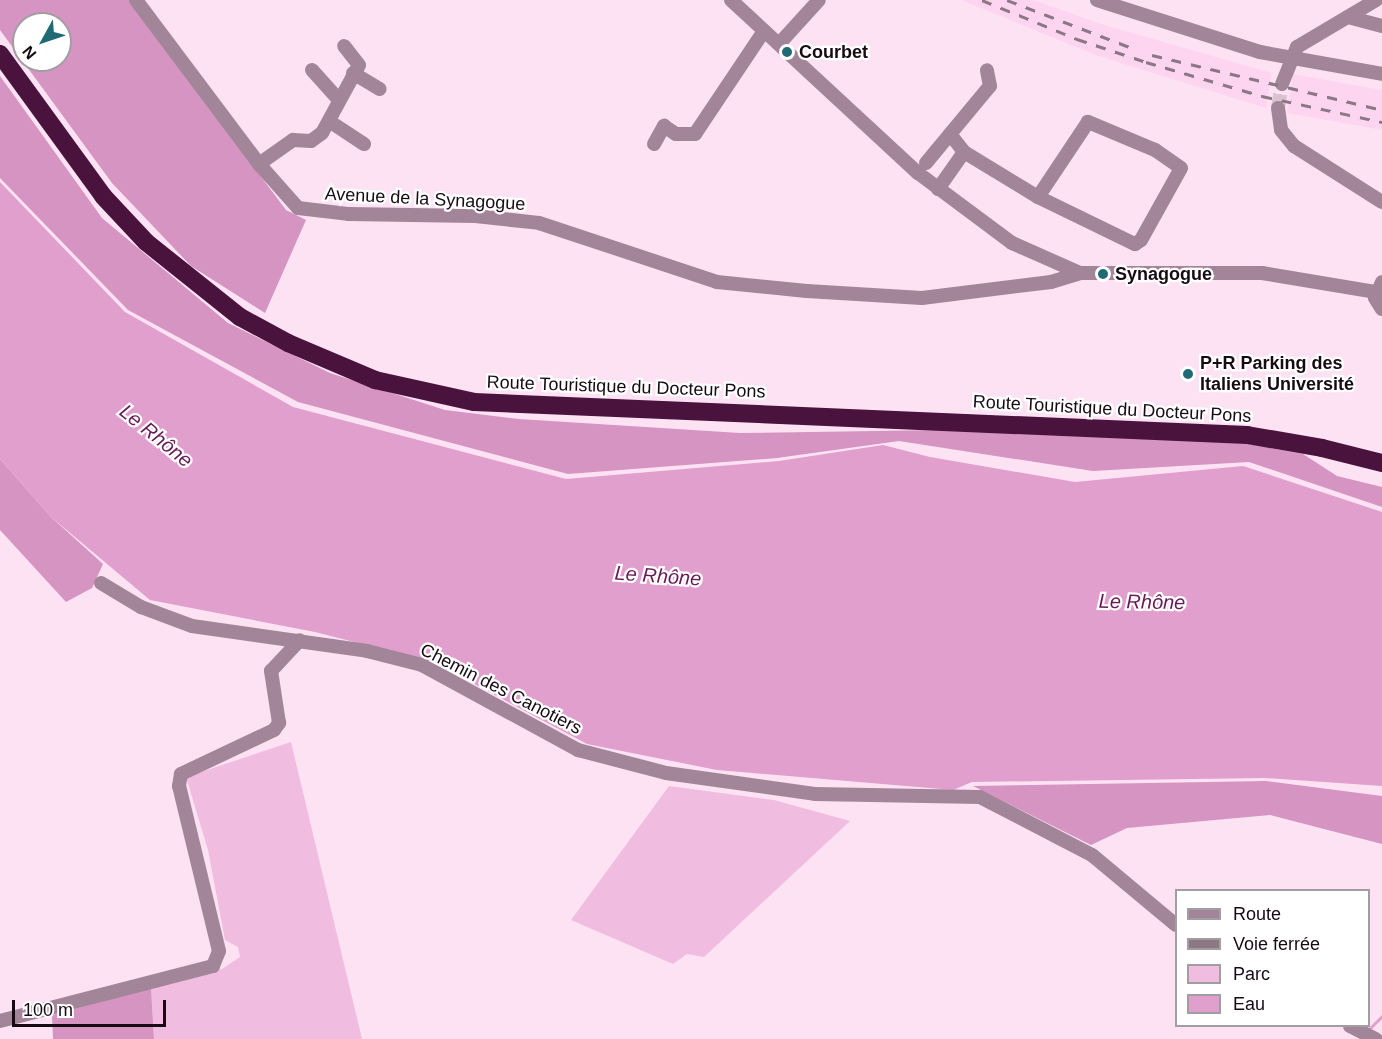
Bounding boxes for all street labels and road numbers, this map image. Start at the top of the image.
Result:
street label: Avenue de la Synagogue [324,183,526,215]
street label: Route Touristique du Docteur Pons [486,371,766,403]
street label: Route Touristique du Docteur Pons [972,391,1252,427]
street label: Chemin des Canotiers [417,639,585,739]

